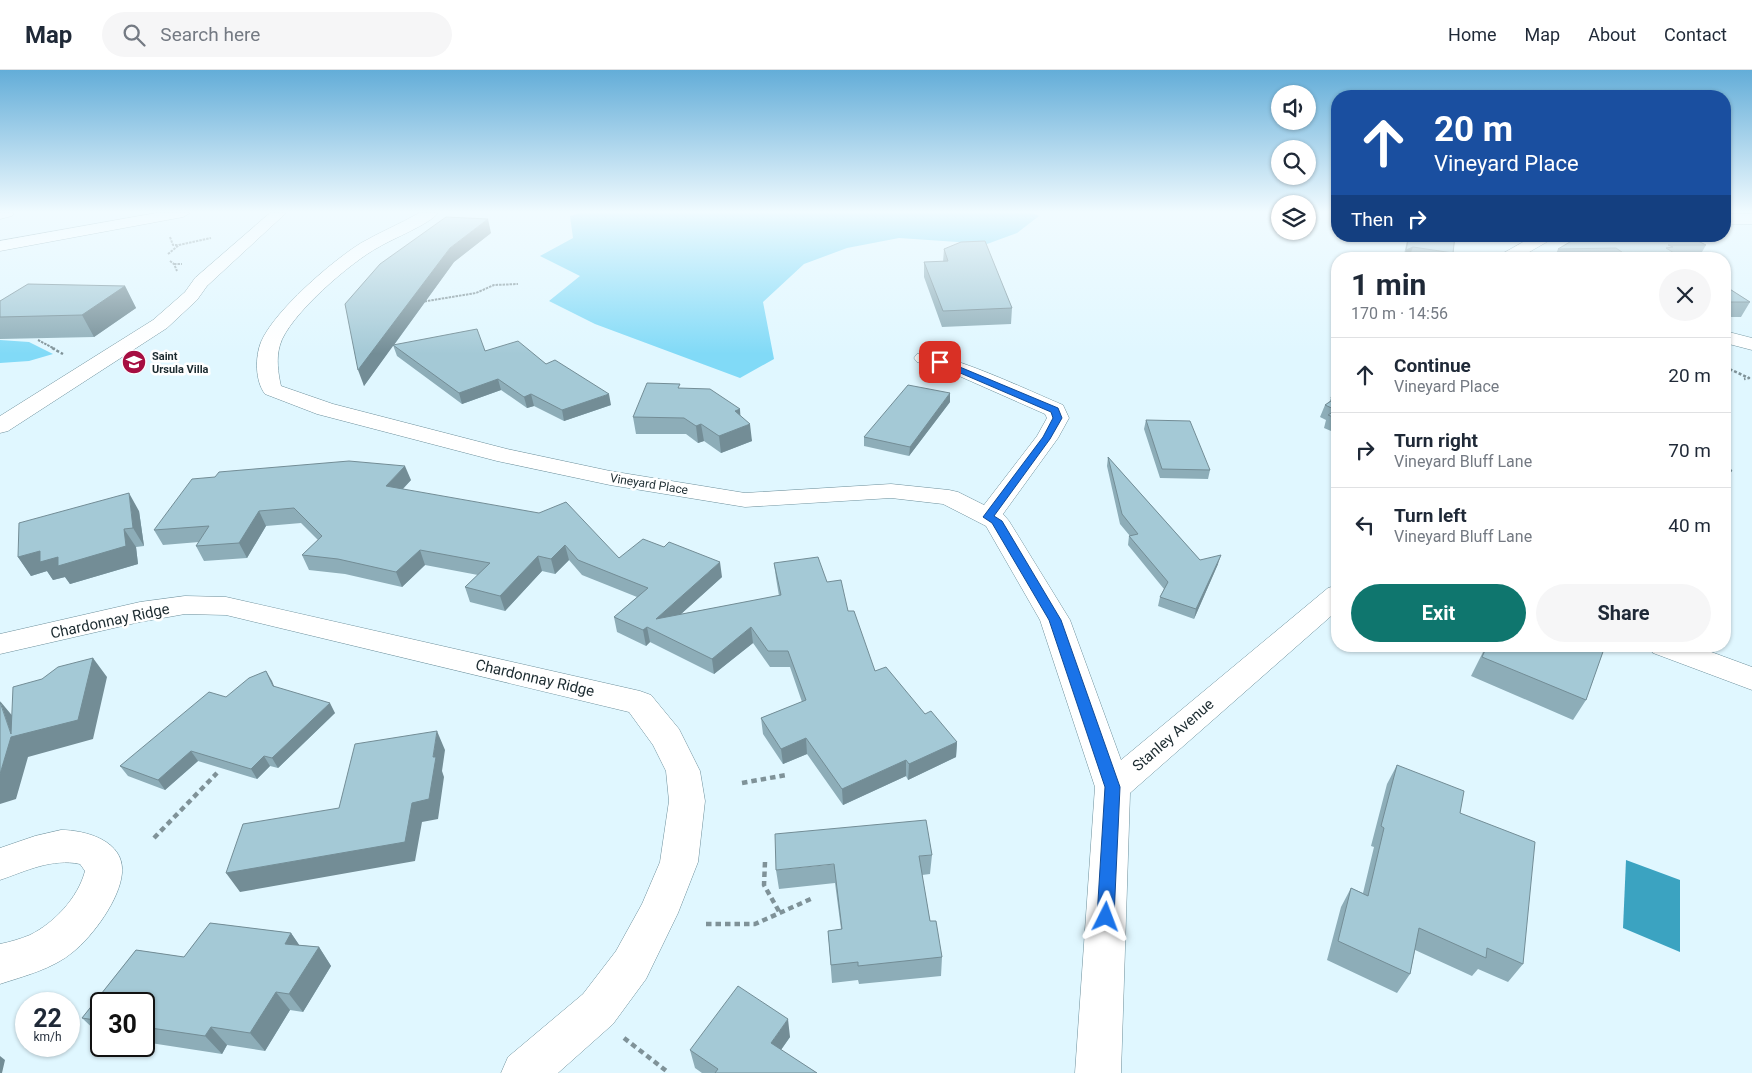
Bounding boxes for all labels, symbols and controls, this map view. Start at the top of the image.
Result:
search box [102,12,452,57]
text: Map [25,21,72,49]
icon: search [120,21,148,49]
text: Search here [160,23,260,46]
text: Home [1448,24,1497,45]
text: Map [1525,24,1560,45]
text: About [1588,24,1636,45]
text: Contact [1664,24,1727,45]
map controls [1271,85,1316,240]
button: sound [1271,85,1316,130]
text: 20 m [1434,109,1513,150]
icon: ahead [1351,110,1416,175]
button: search [1271,140,1316,185]
text: Vineyard Place [1434,151,1579,176]
button: layers [1271,195,1316,240]
icon: right [1403,205,1431,233]
text: Then [1351,208,1393,231]
text: 1 min [1351,267,1426,302]
button: close [1659,269,1711,321]
text: 170 m · 14:56 [1351,304,1448,323]
pin [919,341,961,383]
icon: arrive [926,348,954,376]
school or university icon: Saint Ursula Villa [121,349,147,375]
place label: Saint Ursula Villa [152,350,209,376]
text: Continue [1394,354,1471,377]
icon: ahead [1351,361,1379,389]
text: 20 m [1668,364,1711,387]
text: Vineyard Place [1394,377,1499,396]
text: Turn right [1394,429,1478,452]
icon: right [1351,436,1379,464]
text: 70 m [1668,439,1711,462]
text: Vineyard Bluff Lane [1394,452,1532,471]
street label: Vineyard Place [609,471,689,497]
text: Turn left [1394,504,1467,527]
icon: left [1351,511,1379,539]
text: 40 m [1668,514,1711,537]
text: Vineyard Bluff Lane [1394,527,1532,546]
button: Exit [1351,584,1526,642]
button: Share [1536,584,1711,642]
street label: Chardonnay Ridge [49,600,171,642]
street label: Chardonnay Ridge [474,656,596,700]
street label: Stanley Avenue [1129,695,1217,775]
position arrow [1079,890,1131,942]
speed limit sign: 30 [90,992,155,1057]
text: 22 [33,1004,62,1033]
text: km/h [33,1030,62,1044]

